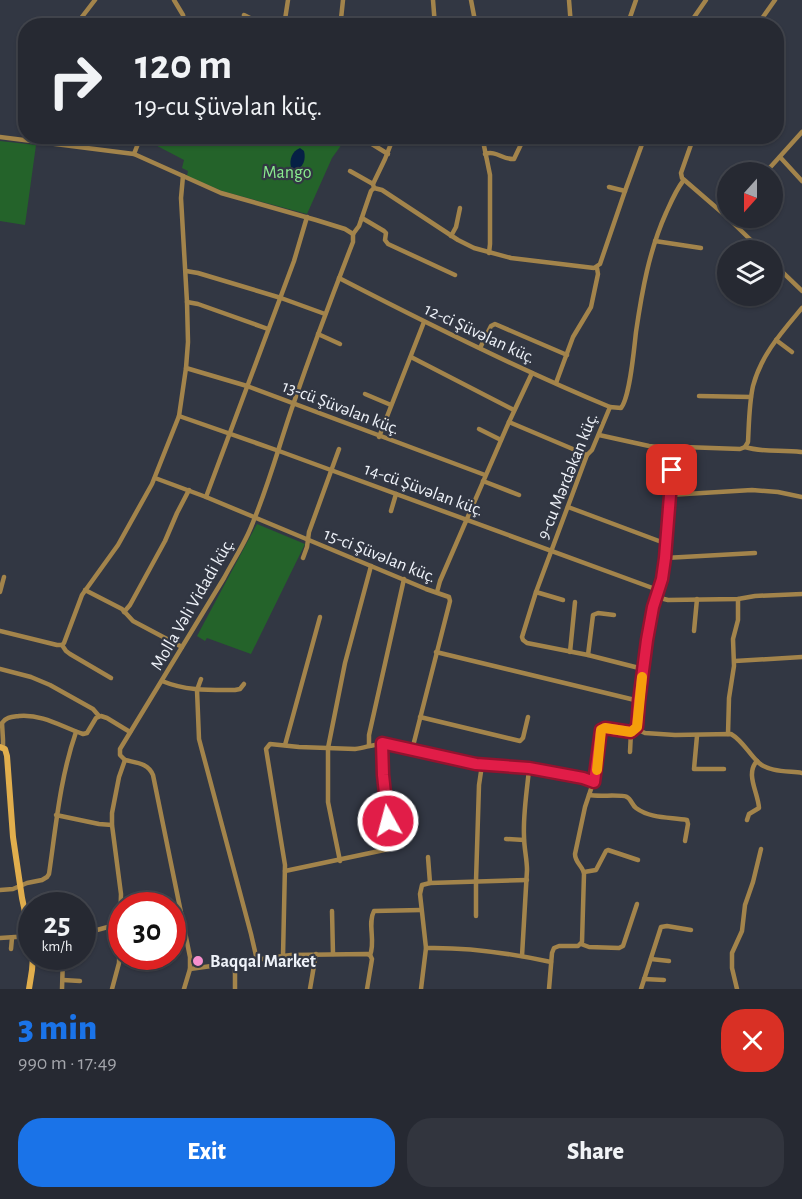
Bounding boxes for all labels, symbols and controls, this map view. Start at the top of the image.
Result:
icon: right [36,42,114,120]
text: 120 m [135,44,232,86]
text: 19-cu Şüvəlan küç. [135,93,323,120]
north arrow [717,162,783,228]
map controls [717,162,783,306]
park label: Mango [262,164,312,182]
button: layers [717,240,783,306]
street label: 12-ci Şüvəlan küç. [421,300,538,367]
street label: 13-cü Şüvəlan küç. [280,377,402,439]
street label: 9-cu Mərdəkan küç. [534,411,602,542]
pin [646,444,697,495]
icon: arrive [655,453,688,486]
street label: 14-cü Şüvəlan küç. [362,460,486,520]
street label: 15-ci Şüvəlan küç. [321,525,438,587]
street label: Molla Vəli Vidadi küç. [148,536,238,673]
position arrow [356,789,420,853]
speed limit sign: 30 [108,892,186,970]
text: 25 [43,909,71,939]
text: km/h [42,939,72,954]
place label: Baqqal Market [210,953,316,971]
marker: Baqqal Market [191,954,205,968]
button: close [721,1009,784,1072]
text: 3 min [18,1010,97,1046]
text: 990 m · 17:49 [18,1053,117,1073]
button: Exit [18,1118,395,1187]
button: Share [407,1118,784,1187]

